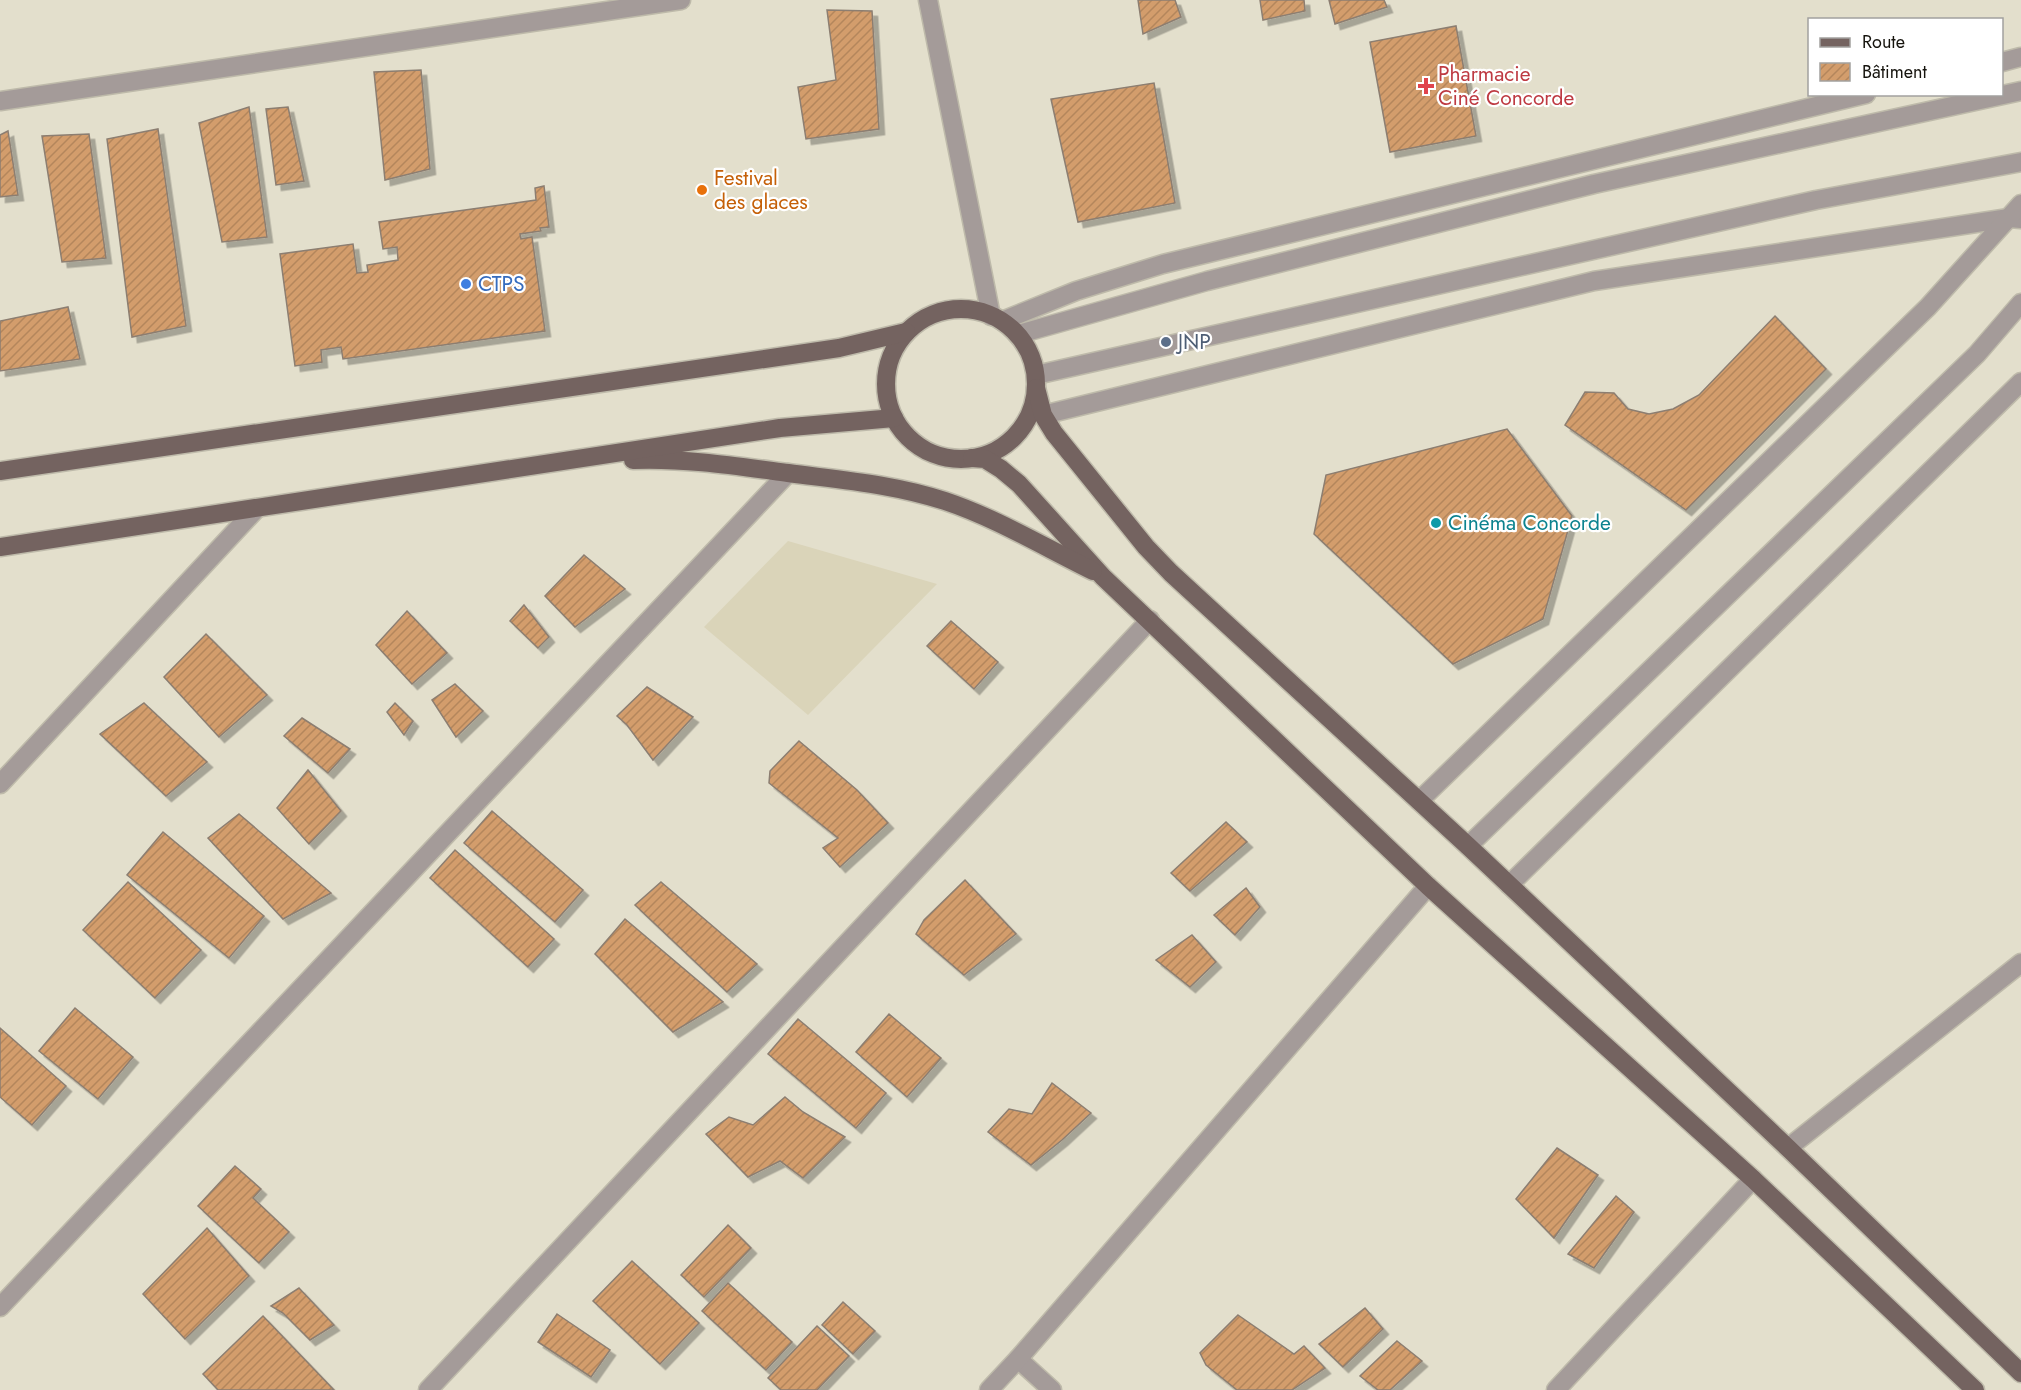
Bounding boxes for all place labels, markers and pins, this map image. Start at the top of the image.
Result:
place label: Pharmacie Ciné Concorde [1438,59,1575,113]
marker: Pharmacie Ciné Concorde [1419,79,1433,93]
place label: Festival des glaces [714,163,808,217]
marker: Festival des glaces [695,183,709,197]
place label: CTPS [478,269,525,299]
marker: CTPS [459,277,473,291]
place label: JNP [1175,327,1211,357]
marker: JNP [1159,335,1173,349]
place label: Cinéma Concorde [1448,508,1611,538]
marker: Cinéma Concorde [1429,516,1443,530]

